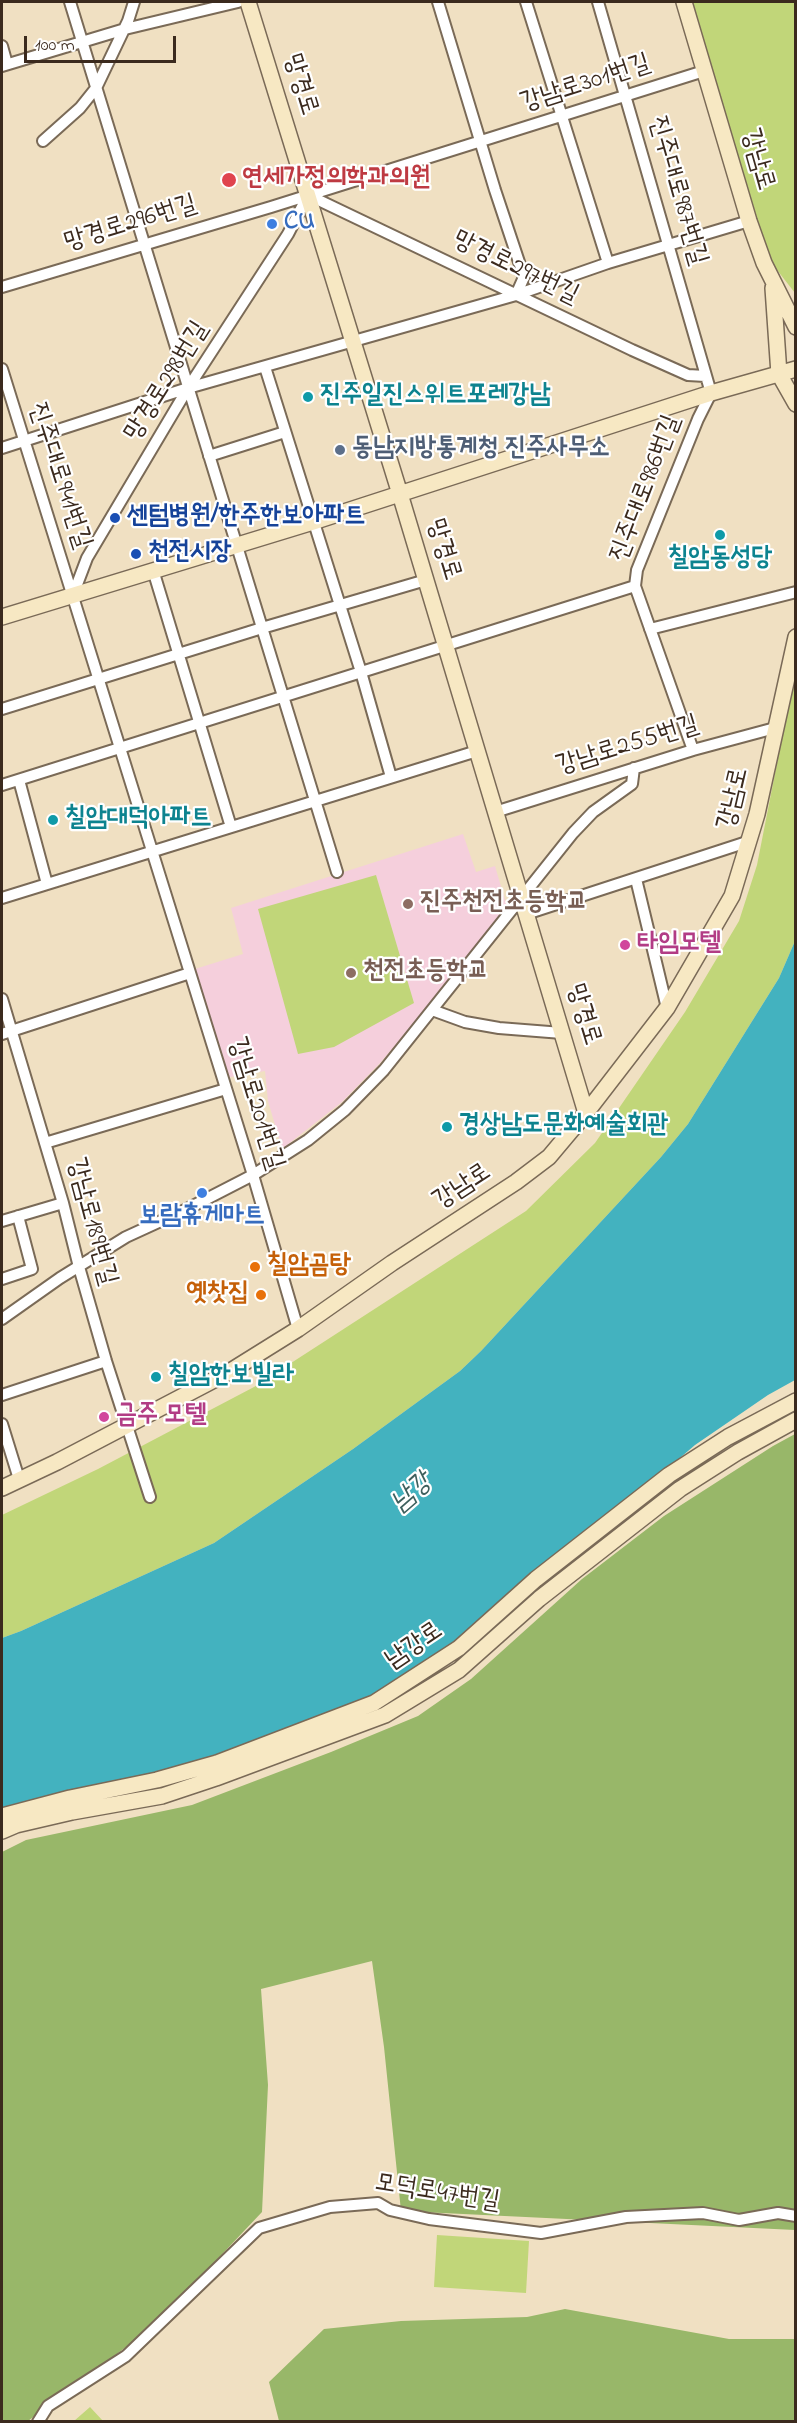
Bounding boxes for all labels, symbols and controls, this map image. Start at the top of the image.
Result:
scale bar [27,24,178,62]
text: 100 m [35,33,75,59]
street label: 강남로301번길 [517,49,655,121]
street label: 망경로 [275,50,323,120]
street label: 진주대로987번길 [640,113,712,269]
street label: 강남로 [732,126,780,194]
place label: 연세가정의학과의원 [242,164,430,196]
marker: 연세가정의학과의원 [220,171,238,189]
street label: 망경로296번길 [61,190,201,260]
place label: CU [284,208,315,240]
marker: CU [265,217,279,231]
street label: 망경로297번길 [447,225,583,313]
street label: 망경로298번길 [119,316,217,448]
place label: 진주일진스위트포레강남 [320,381,550,413]
marker: 진주일진스위트포레강남 [301,390,315,404]
street label: 진주대로941번길 [20,399,96,553]
street label: 진주대로986번길 [605,411,689,567]
place label: 동남지방통계청 진주사무소 [352,434,610,466]
marker: 동남지방통계청 진주사무소 [333,443,347,457]
place label: 센텀병원/한주한보아파트 [127,502,365,534]
marker: 센텀병원/한주한보아파트 [108,511,122,525]
street label: 망경로 [418,515,466,585]
marker: 칠암동성당 [713,528,727,542]
place label: 천전시장 [148,538,232,570]
place label: 칠암동성당 [668,544,772,576]
marker: 천전시장 [129,547,143,561]
street label: 강남로255번길 [553,711,703,783]
street label: 강남로 [713,765,757,833]
place label: 칠암대덕아파트 [65,804,211,836]
marker: 칠암대덕아파트 [46,813,60,827]
place label: 진주천전초등학교 [420,888,587,920]
marker: 진주천전초등학교 [401,897,415,911]
place label: 타임모텔 [637,929,721,961]
marker: 타임모텔 [618,938,632,952]
place label: 천전초등학교 [363,957,489,989]
marker: 천전초등학교 [344,966,358,980]
street label: 망경로 [558,980,606,1050]
street label: 강남로201번길 [219,1034,289,1174]
place label: 경상남도문화예술회관 [459,1111,668,1143]
marker: 경상남도문화예술회관 [440,1120,454,1134]
street label: 강남로189번길 [58,1155,122,1289]
street label: 강남로 [428,1158,498,1218]
marker: 보람휴게마트 [195,1186,209,1200]
place label: 보람휴게마트 [139,1202,265,1234]
place label: 칠암곰탕 [267,1251,351,1283]
marker: 칠암곰탕 [248,1260,262,1274]
place label: 옛찻집 [186,1279,249,1311]
marker: 옛찻집 [254,1288,268,1302]
place label: 칠암한보빌라 [168,1361,294,1393]
marker: 칠암한보빌라 [149,1370,163,1384]
place label: 금주 모텔 [116,1401,206,1433]
marker: 금주 모텔 [97,1410,111,1424]
water label: 남강 [386,1468,440,1520]
street label: 남강로 [380,1617,450,1677]
street label: 모덕로47번길 [372,2169,502,2219]

